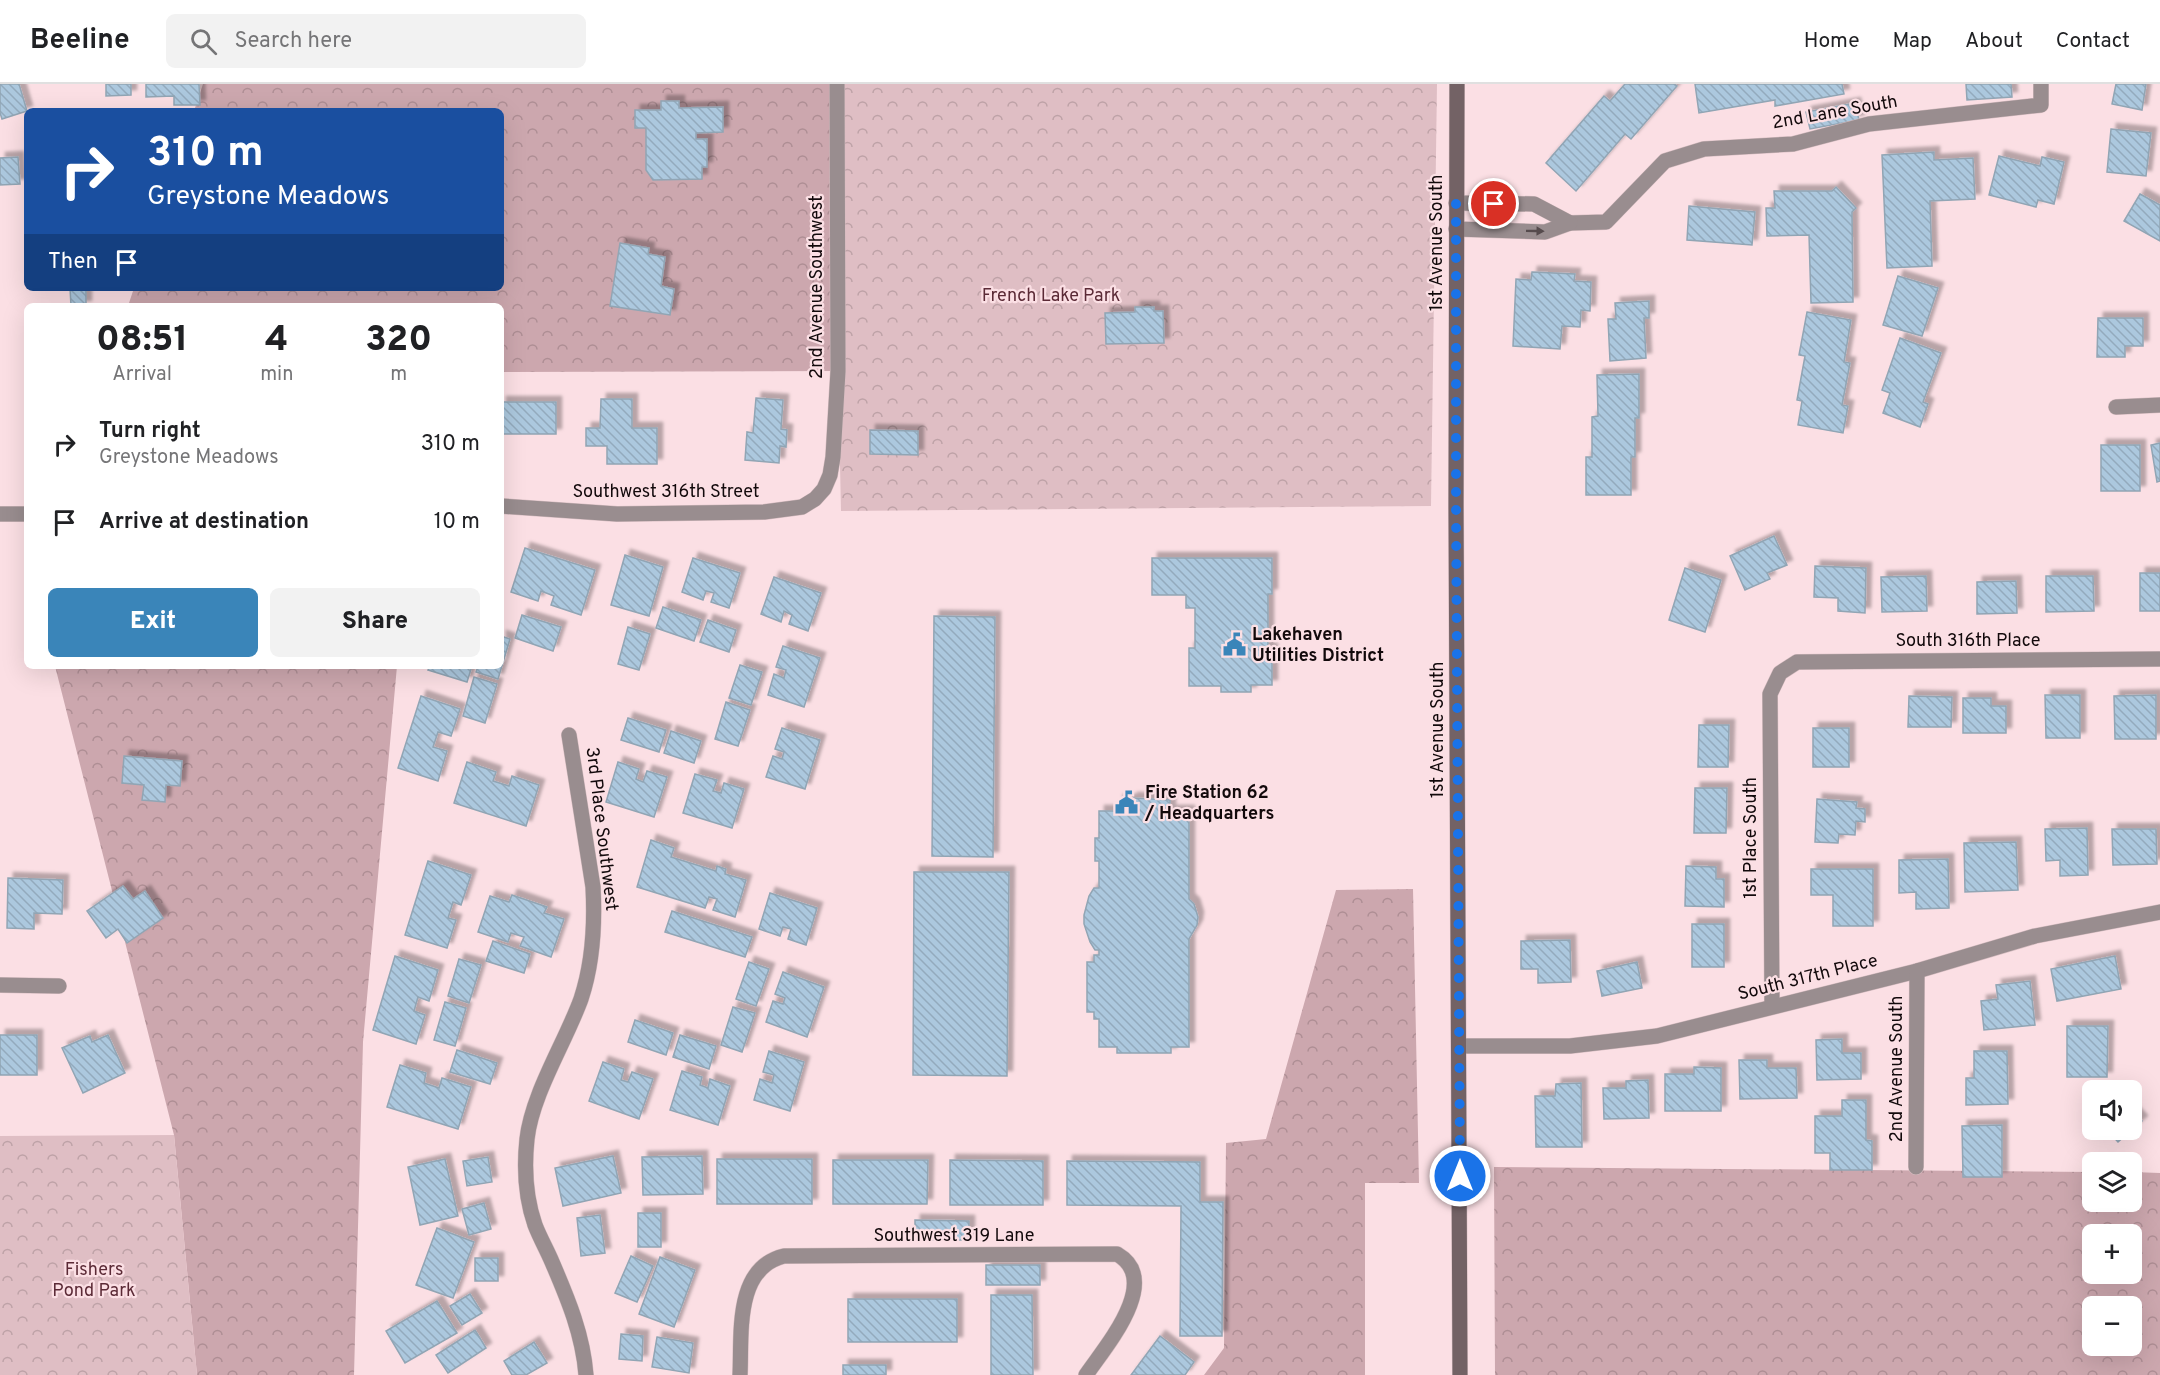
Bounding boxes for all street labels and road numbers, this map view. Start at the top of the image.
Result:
street label: 2nd Lane South [1770,91,1900,135]
street label: 1st Avenue South [1426,175,1449,311]
street label: 2nd Avenue Southwest [806,195,829,379]
street label: Southwest 316th Street [572,481,760,504]
street label: South 316th Place [1895,630,2041,653]
street label: 1st Avenue South [1427,662,1450,798]
street label: 3rd Place Southwest [580,746,622,912]
street label: 1st Place South [1740,777,1763,899]
street label: South 317th Place [1736,950,1880,1006]
street label: 2nd Avenue South [1886,996,1909,1142]
street label: Southwest 319 Lane [874,1225,1034,1248]

